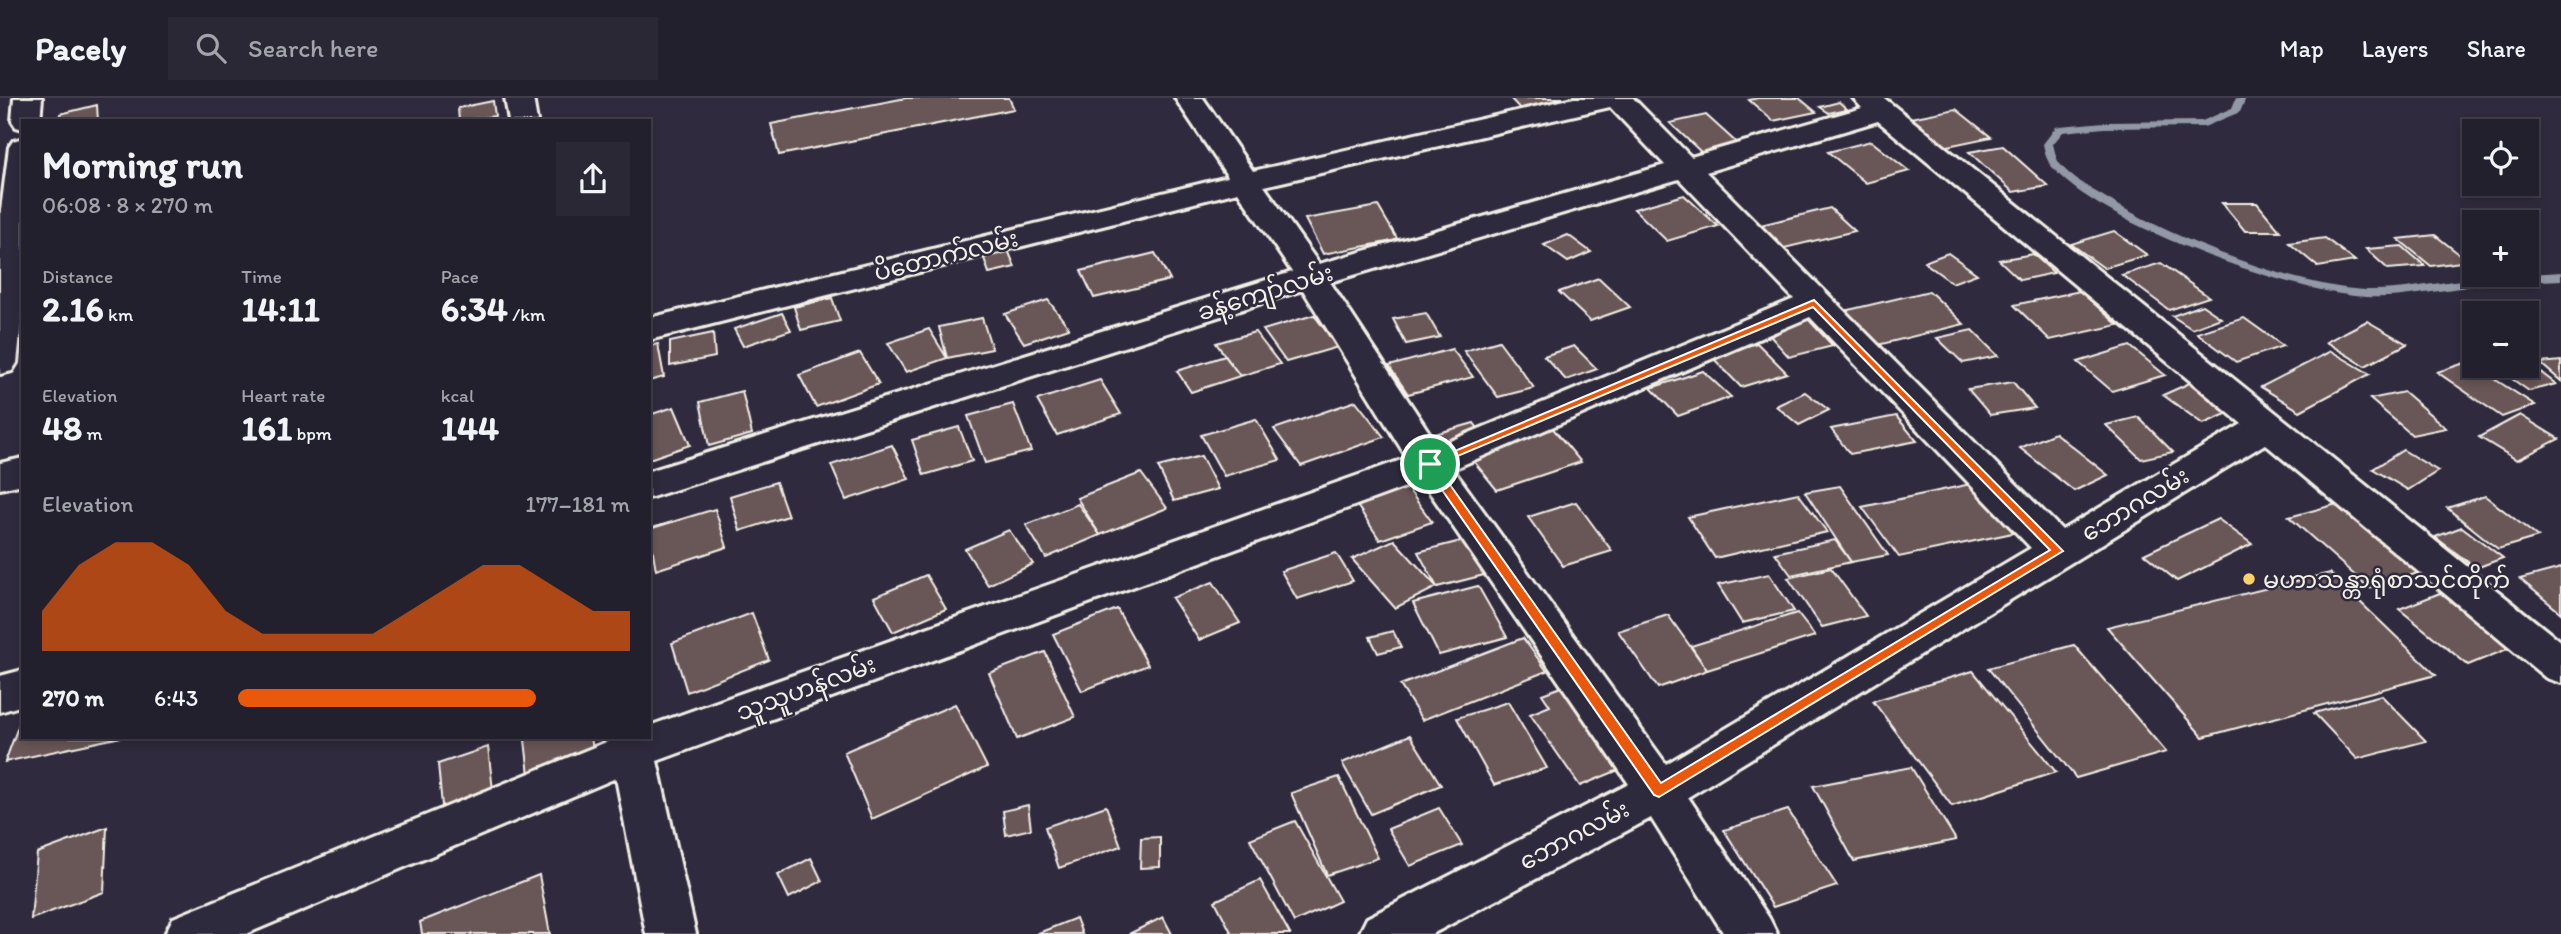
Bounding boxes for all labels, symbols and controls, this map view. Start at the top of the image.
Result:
search box [168,17,658,80]
text: Pacely [35,29,126,68]
icon: search [192,29,230,67]
text: Search here [248,32,378,64]
text: Map [2280,34,2324,63]
text: Layers [2362,34,2429,63]
text: Share [2467,34,2526,63]
map controls [2462,119,2539,378]
button: locate [2462,119,2539,196]
text: Morning run [42,142,243,188]
button: share [556,142,630,216]
text: 06:08 · 8 × 270 m [42,191,213,219]
button: + [2462,210,2539,287]
street label: ပိတောက်လမ်း [871,222,1021,287]
street label: ခန့်ကျော်လမ်း [1193,257,1338,331]
text: Distance [42,265,113,288]
text: Time [241,265,282,288]
text: Pace [441,265,479,288]
text: 2.16 [42,288,104,330]
text: 14:11 [241,288,320,330]
text: 6:34 [441,288,508,330]
button: − [2462,301,2539,378]
text: km [104,303,133,326]
text: /km [508,303,545,326]
text: Elevation [42,384,118,407]
text: Heart rate [241,384,325,407]
text: kcal [441,384,474,407]
text: 48 [42,407,82,449]
text: 161 [241,407,292,449]
text: 144 [441,407,499,449]
text: m [82,422,102,445]
text: bpm [292,422,332,445]
pin [1400,434,1460,494]
icon: arrive [1411,445,1449,483]
street label: ဘောဂလမ်း [2075,460,2194,547]
text: Elevation [42,490,133,518]
text: 177–181 m [525,490,630,518]
place label: မဟာသန္တာရုံစာသင်တိုက် [2263,564,2510,599]
marker: မဟာသန္တာရုံစာသင်တိုက် [2241,571,2257,587]
street label: သူသူဟန်လမ်း [732,648,881,731]
text: 270 m [42,684,104,712]
text: 6:43 [154,684,198,712]
street label: ဘောဂလမ်း [1514,793,1634,876]

